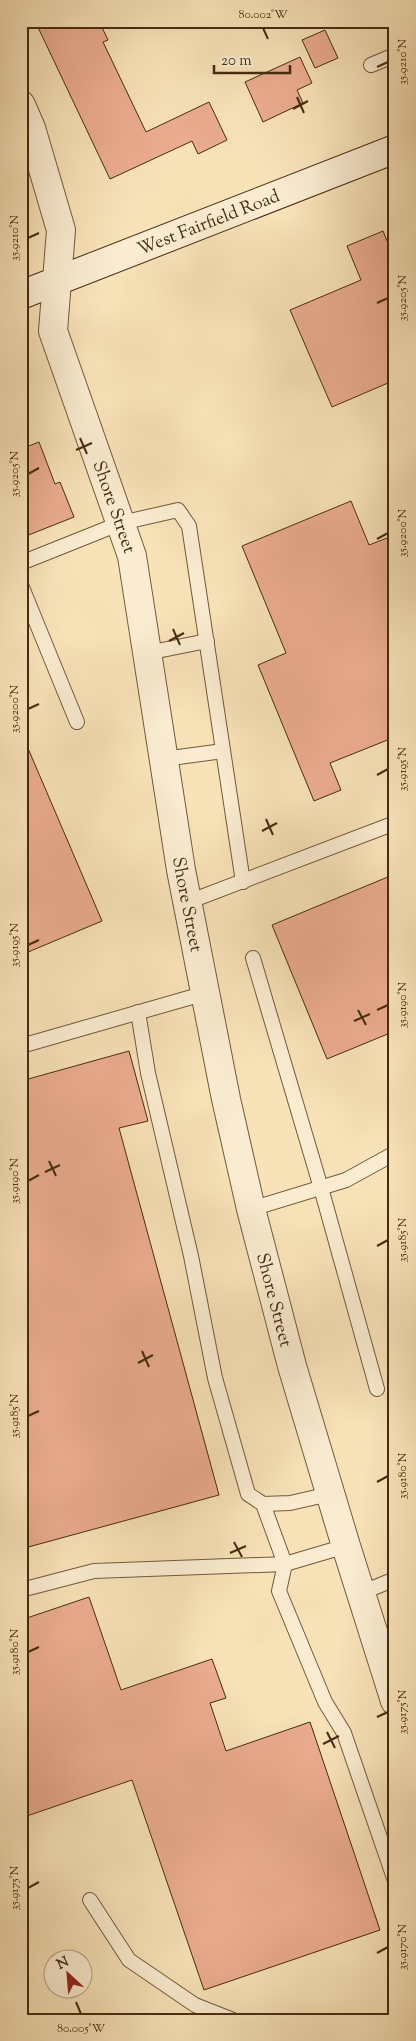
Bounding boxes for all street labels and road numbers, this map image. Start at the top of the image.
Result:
street label: West Fairfield Road [134,184,284,263]
street label: Shore Street [85,458,141,557]
street label: Shore Street [164,855,208,955]
street label: Shore Street [248,1250,298,1350]

